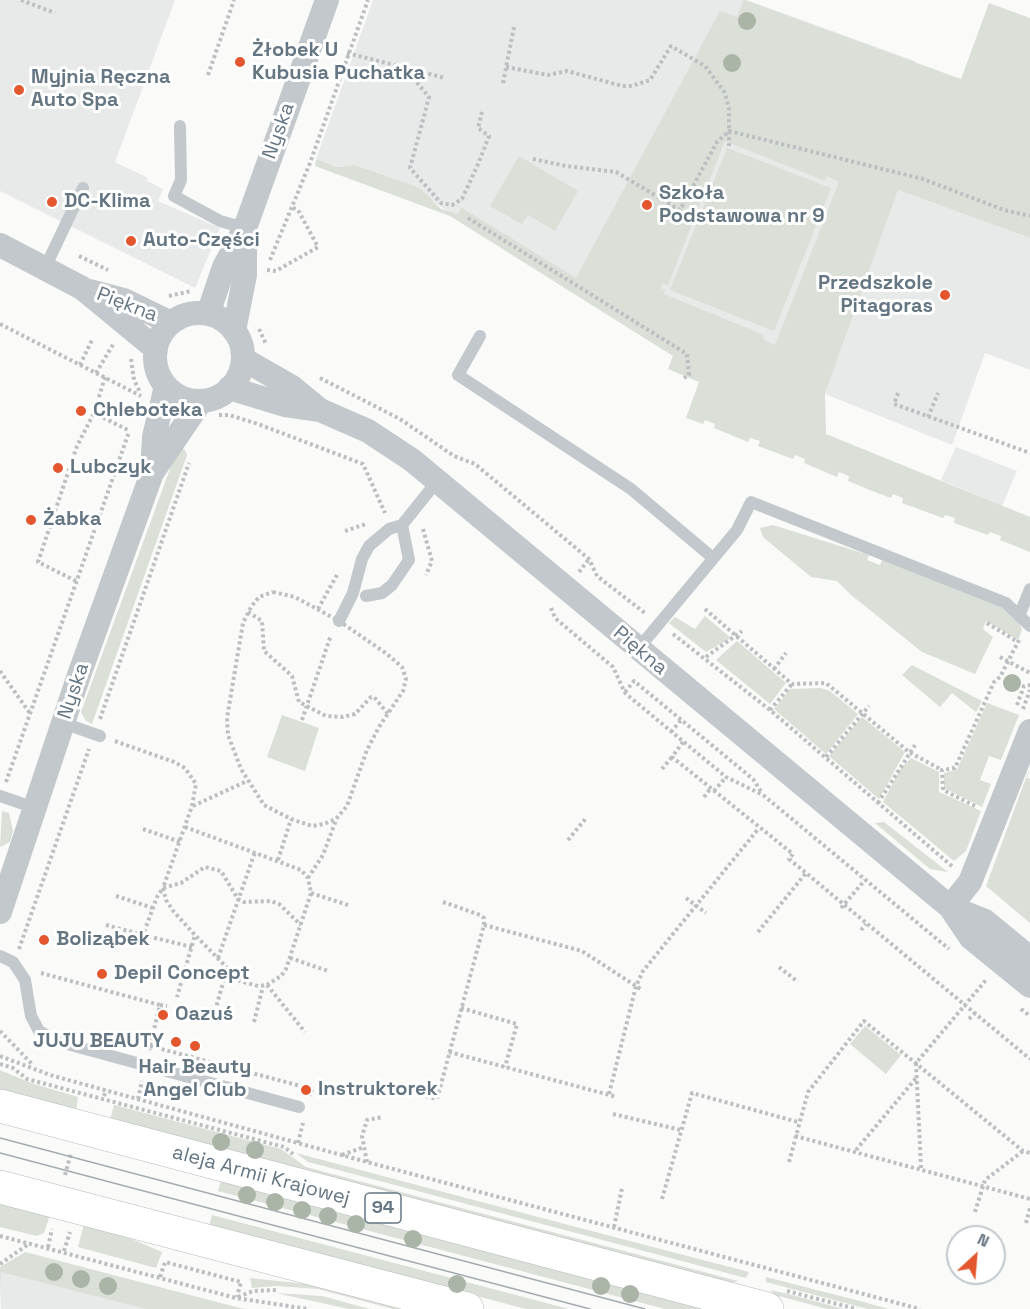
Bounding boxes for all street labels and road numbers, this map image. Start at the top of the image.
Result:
street label: Nyska [258,100,300,162]
street label: Piękna [93,282,161,328]
street label: Piękna [608,621,672,681]
street label: Nyska [53,660,95,722]
street label: aleja Armii Krajowej [170,1141,352,1211]
road number: 94 [365,1193,401,1223]

